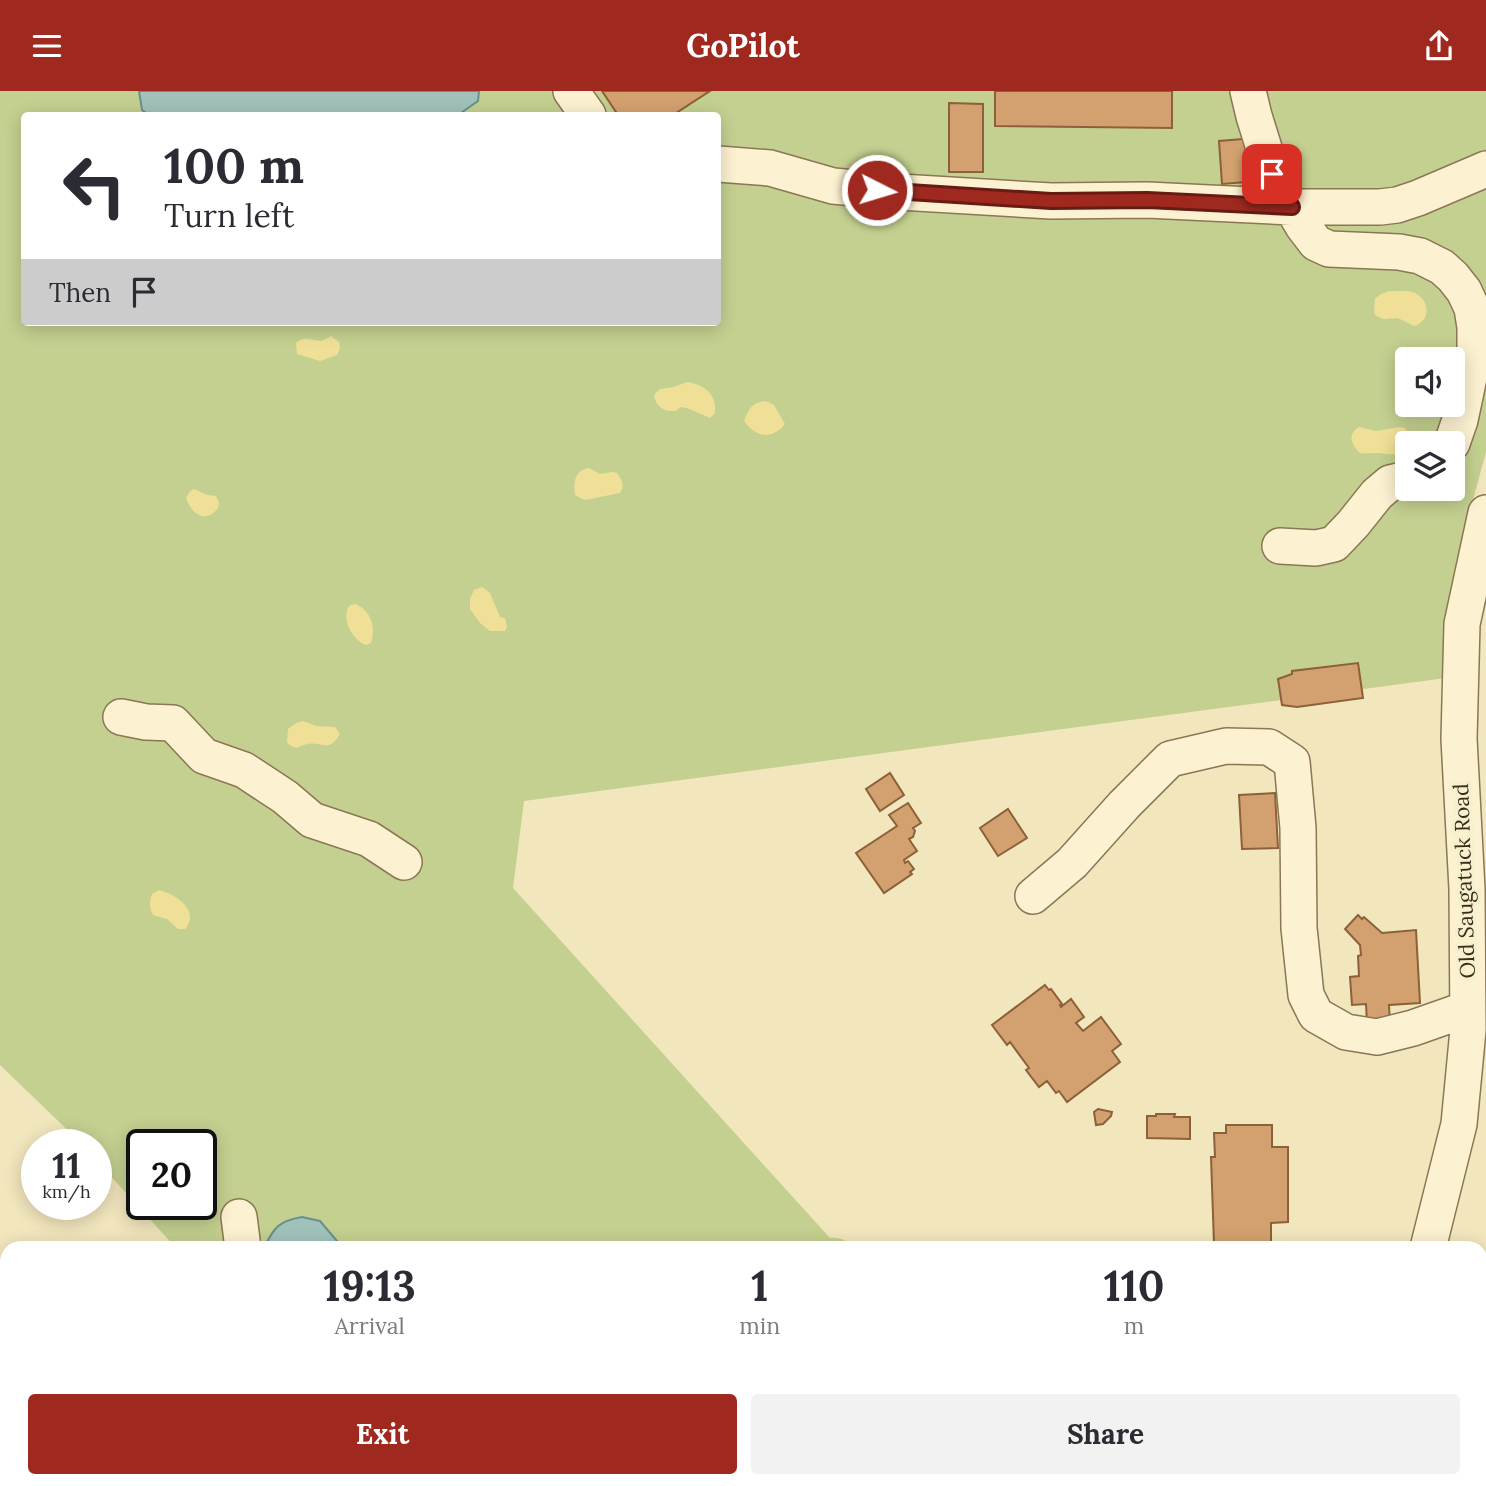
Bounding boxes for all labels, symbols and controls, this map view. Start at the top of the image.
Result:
text: GoPilot [686,25,800,66]
icon: menu [28,27,66,65]
icon: share [1420,27,1458,65]
text: 100 m [164,134,304,196]
icon: left [49,140,140,231]
pin [1242,144,1302,204]
position arrow [840,153,914,227]
icon: arrive [1253,155,1291,193]
text: Turn left [164,195,294,236]
icon: arrive [125,273,163,311]
text: Then [49,276,111,309]
map controls [1395,347,1465,501]
button: sound [1395,347,1465,417]
button: layers [1395,431,1465,501]
street label: Old Saugatuck Road [1447,783,1481,979]
speed limit sign: 20 [126,1129,217,1220]
text: 11 [52,1143,81,1188]
text: km/h [42,1180,91,1203]
text: 19:13 [323,1259,416,1313]
text: 1 [751,1259,768,1313]
text: 110 [1104,1259,1165,1313]
text: Arrival [334,1311,405,1340]
text: min [739,1311,780,1340]
text: m [1124,1311,1144,1340]
button: Exit [28,1394,737,1474]
button: Share [751,1394,1460,1474]

